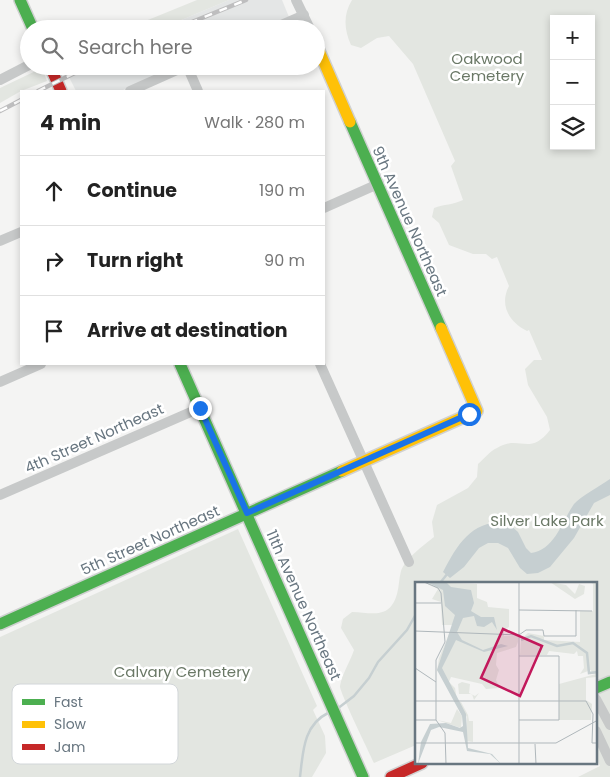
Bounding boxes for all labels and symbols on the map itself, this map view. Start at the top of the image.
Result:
park label: Oakwood Cemetery [450,48,525,86]
street label: 9th Avenue Northeast [367,143,453,299]
route end [189,397,212,420]
street label: 4th Street Northeast [21,398,167,478]
route start [458,403,481,426]
street label: 5th Street Northeast [77,500,223,580]
park label: Silver Lake Park [490,510,604,531]
street label: 11th Avenue Northeast [261,526,347,684]
inset map [415,582,598,764]
park label: Calvary Cemetery [114,661,251,682]
legend [12,684,178,764]
text: Fast [54,692,83,712]
text: Slow [54,714,87,734]
text: Jam [54,737,85,757]

